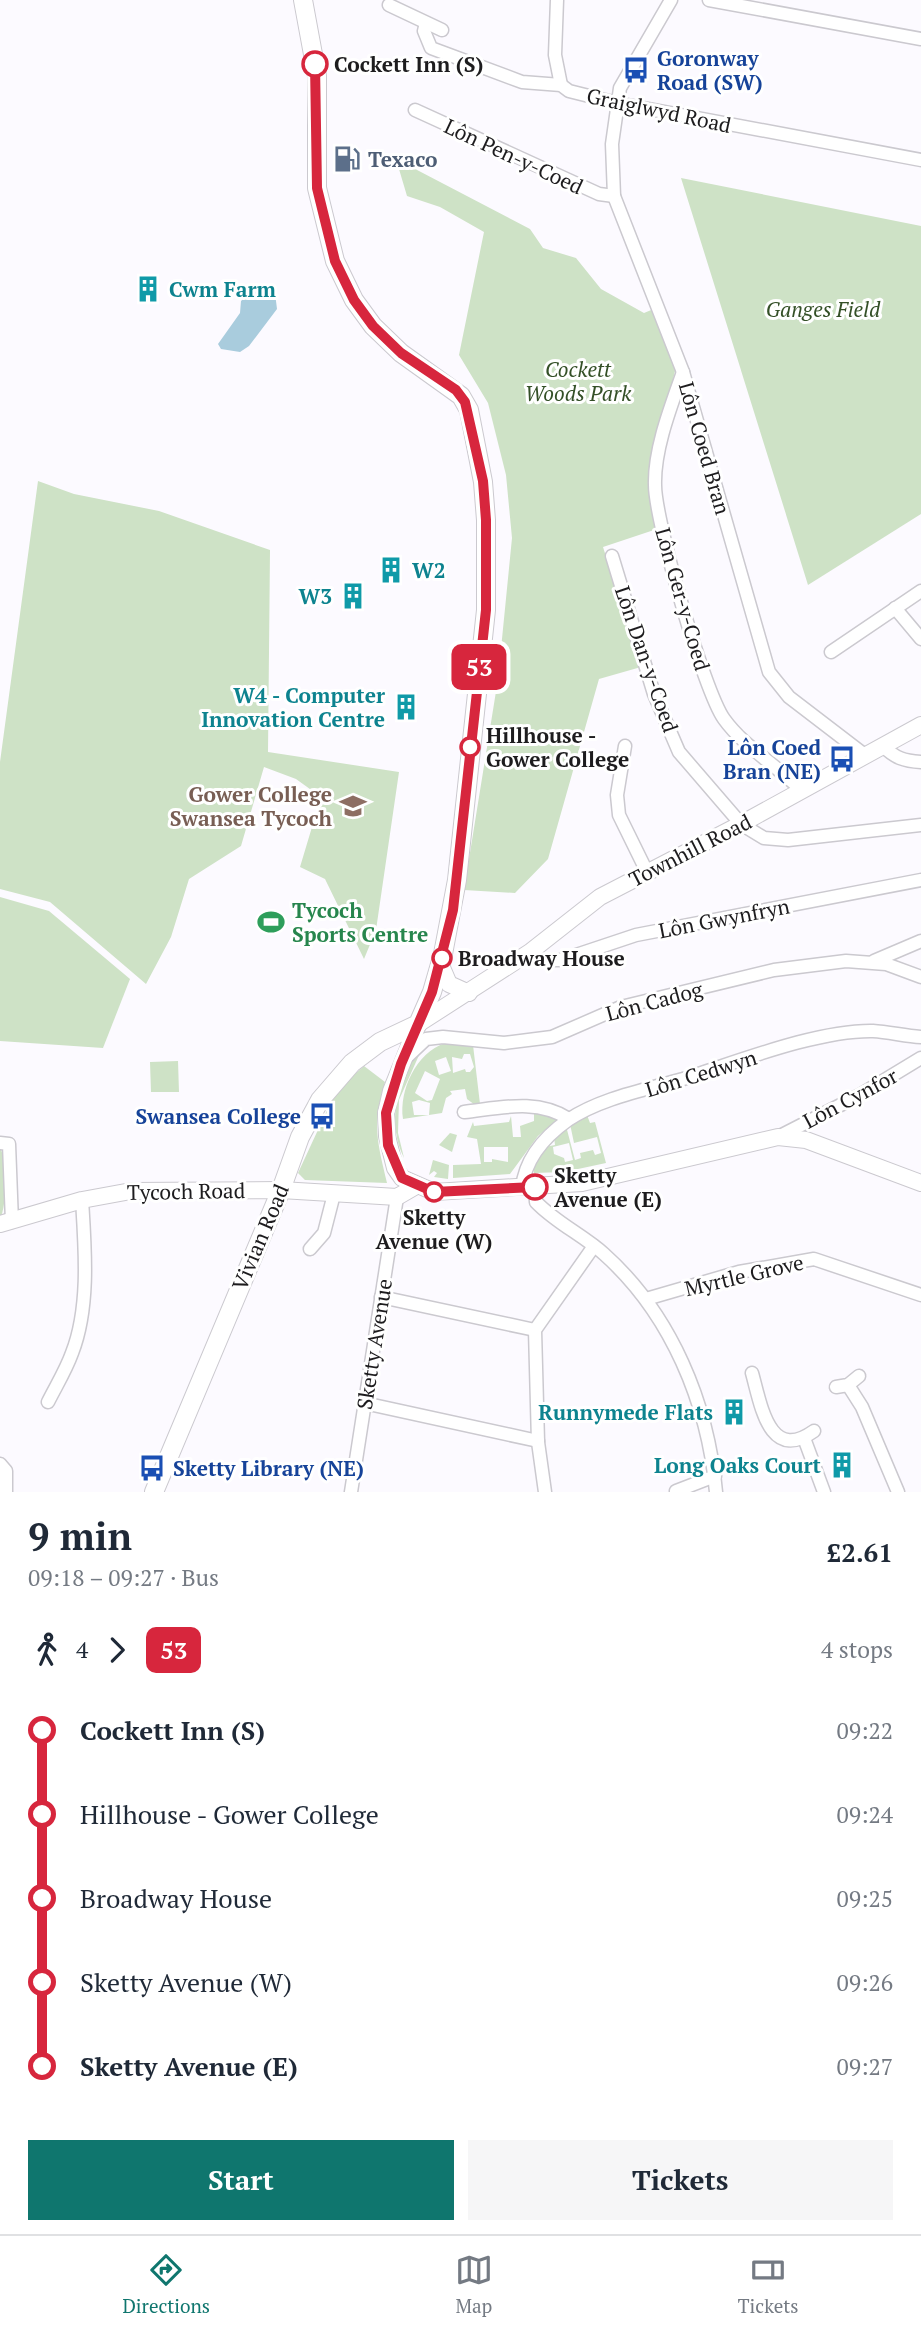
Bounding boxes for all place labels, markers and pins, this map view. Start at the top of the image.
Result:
place label: Goronway Road (SW) [657,44,763,96]
place label: Cockett Inn (S) [334,50,483,78]
marker: Cockett Inn (S) [302,51,328,77]
bus stop icon: Goronway Road (SW) [621,55,651,85]
fuel station icon: Texaco [332,144,362,174]
place label: Texaco [368,145,438,173]
building icon: Cwm Farm [133,274,163,304]
place label: Cwm Farm [169,275,277,303]
building icon: W2 [376,555,406,585]
place label: W2 [412,556,446,584]
building icon: W3 [338,581,368,611]
place label: W3 [298,582,332,610]
place label: W4 - Computer Innovation Centre [201,681,385,733]
building icon: W4 - Computer Innovation Centre [391,692,421,722]
place label: Hillhouse - Gower College [486,721,629,773]
place label: Lôn Coed Bran (NE) [723,733,821,785]
marker: Hillhouse - Gower College [460,737,480,757]
bus stop icon: Lôn Coed Bran (NE) [827,744,857,774]
place label: Gower College Swansea Tycoch [170,780,333,832]
school or university icon: Gower College Swansea Tycoch [338,791,368,821]
place label: Tycoch Sports Centre [292,896,428,948]
sports icon: Tycoch Sports Centre [256,907,286,937]
place label: Broadway House [458,944,625,972]
marker: Broadway House [432,948,452,968]
bus stop icon: Swansea College [307,1101,337,1131]
place label: Swansea College [135,1102,301,1130]
place label: Sketty Avenue (E) [554,1161,662,1213]
marker: Sketty Avenue (E) [522,1174,548,1200]
marker: Sketty Avenue (W) [424,1182,444,1202]
place label: Sketty Avenue (W) [376,1203,492,1255]
building icon: Runnymede Flats [719,1397,749,1427]
place label: Runnymede Flats [538,1398,713,1426]
building icon: Long Oaks Court [827,1450,857,1480]
place label: Long Oaks Court [654,1451,822,1479]
bus stop icon: Sketty Library (NE) [137,1453,167,1483]
place label: Sketty Library (NE) [173,1454,364,1482]

